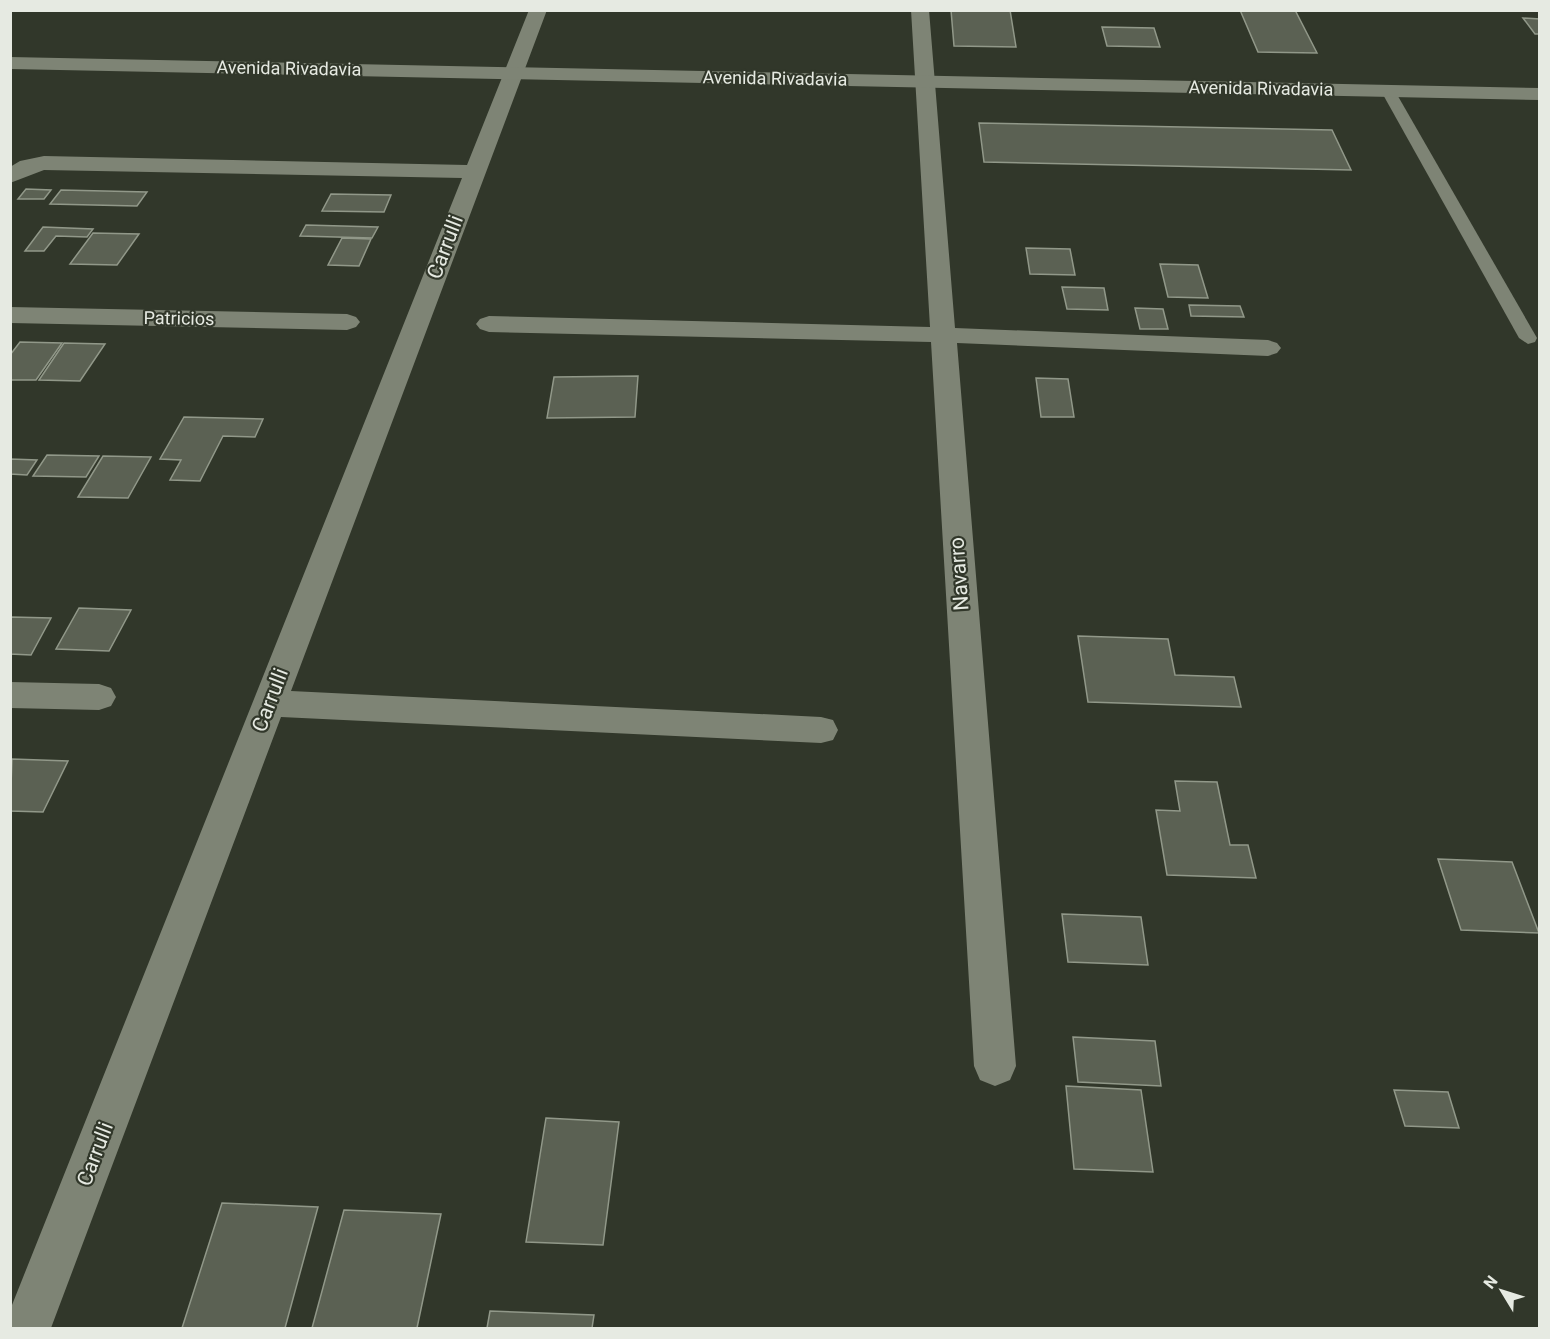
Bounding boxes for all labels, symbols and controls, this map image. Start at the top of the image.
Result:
street label: Avenida Rivadavia [216,56,362,80]
street label: Avenida Rivadavia [702,66,848,90]
street label: Avenida Rivadavia [1188,76,1334,100]
street label: Carrulli [422,212,468,282]
street label: Patricios [143,307,215,329]
street label: Navarro [944,536,974,612]
street label: Carrulli [247,665,293,735]
street label: Carrulli [72,1119,118,1189]
north arrow [1472,1261,1532,1321]
text: N [1480,1272,1502,1292]

